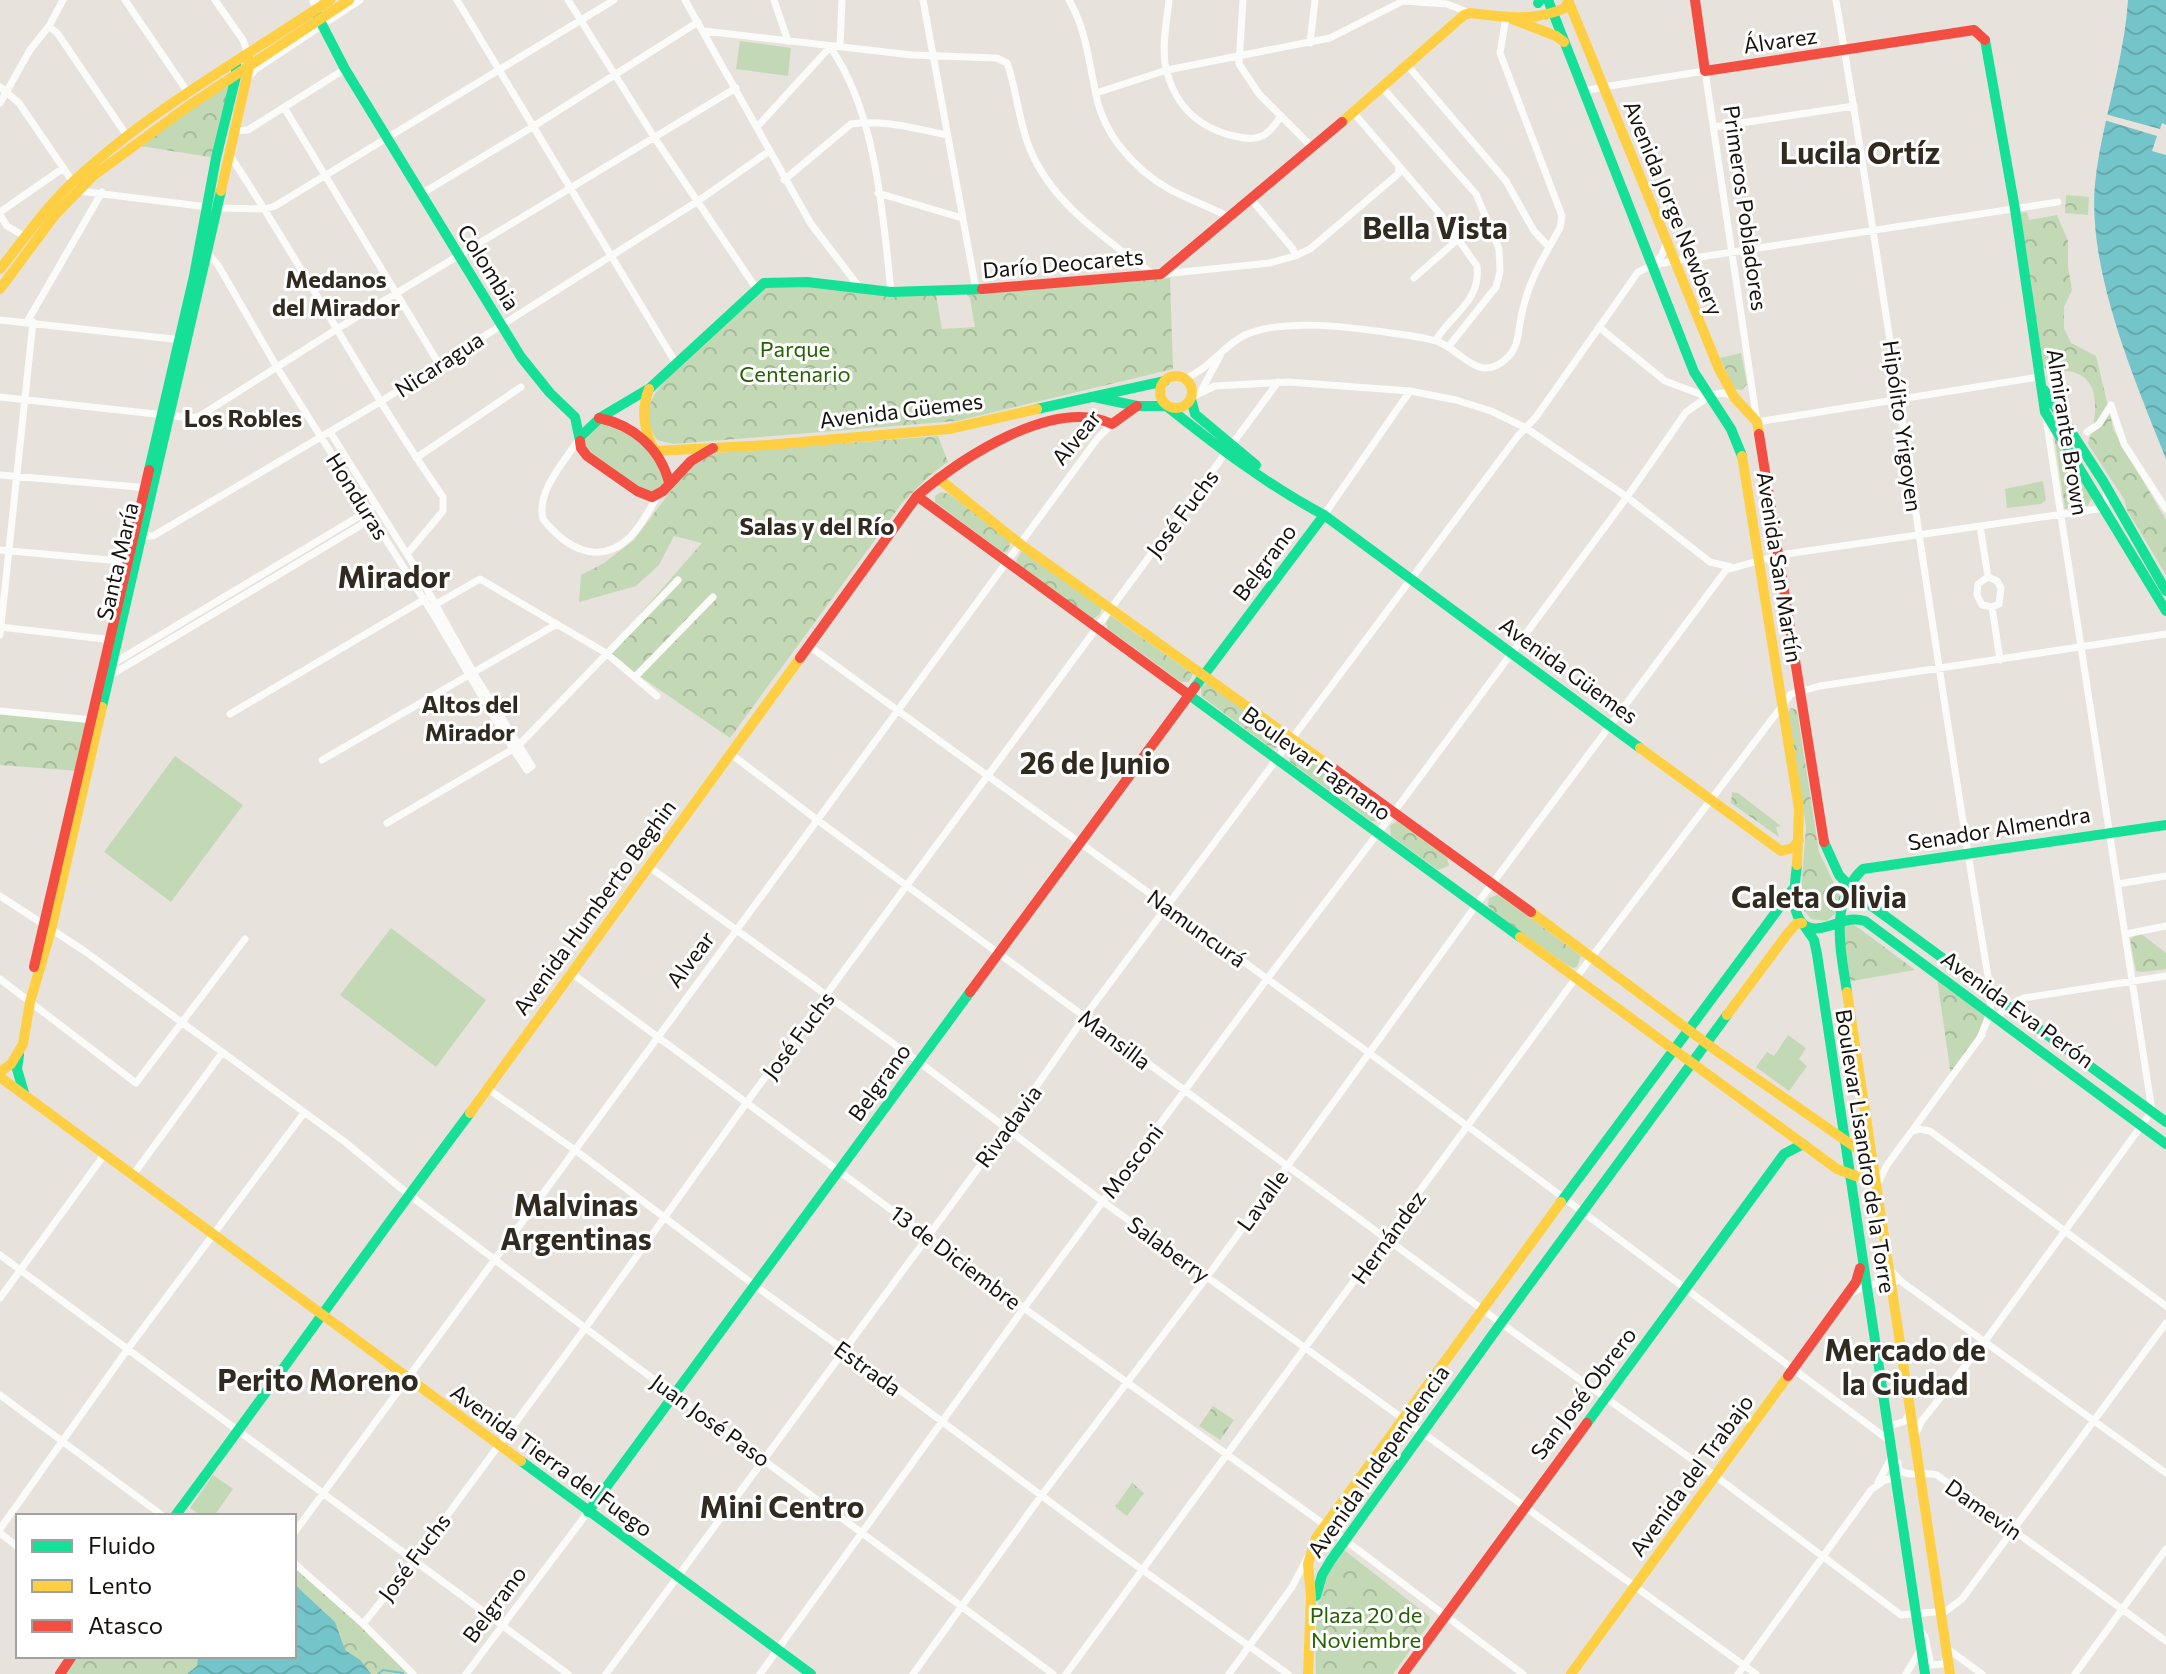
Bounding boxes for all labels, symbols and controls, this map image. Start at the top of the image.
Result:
street label: Álvarez [1741,21,1819,59]
street label: Avenida Jorge Newbery [1618,96,1730,320]
street label: Primeros Pobladores [1718,104,1774,312]
district label: Lucila Ortíz [1780,133,1940,170]
district label: Bella Vista [1362,208,1508,245]
street label: Colombia [452,219,526,315]
street label: Darío Deocarets [981,243,1145,283]
district label: Medanos del Mirador [272,264,400,321]
street label: Nicaragua [390,325,488,403]
park label: Parque Centenario [739,335,851,387]
street label: Hipólito Yrigoyen [1878,339,1928,513]
street label: Almirante Brown [2041,347,2095,517]
street label: Avenida Güemes [818,387,984,433]
district label: Los Robles [184,403,302,432]
street label: Alvear [1046,404,1107,470]
street label: Honduras [321,448,395,544]
street label: José Fuchs [1140,464,1224,562]
street label: Avenida San Martín [1752,469,1808,665]
street label: Santa María [90,499,144,623]
district label: Salas y del Río [739,511,895,540]
street label: Belgrano [1226,518,1302,606]
district label: Mirador [338,557,451,594]
street label: Avenida Güemes [1495,611,1643,729]
district label: Altos del Mirador [422,689,518,746]
street label: Boulevar Fagnano [1237,700,1397,826]
district label: 26 de Junio [1020,743,1170,780]
street label: Avenida Humberto Beghin [507,794,681,1020]
street label: Senador Almendra [1906,800,2092,856]
district label: Caleta Olivia [1731,877,1907,914]
street label: Namuncurá [1142,883,1252,973]
street label: Alvear [660,925,720,993]
street label: Avenida Eva Perón [1936,945,2100,1073]
street label: José Fuchs [756,986,840,1084]
street label: Mansilla [1074,1003,1156,1075]
street label: Boulevar Lisandro de la Torre [1830,1007,1902,1295]
street label: Belgrano [842,1038,916,1126]
street label: Rivadavia [969,1079,1047,1173]
street label: Mosconi [1095,1118,1169,1204]
street label: Lavalle [1231,1164,1293,1236]
district label: Malvinas Argentinas [500,1185,652,1256]
street label: Hernández [1345,1185,1431,1289]
street label: 13 de Diciembre [885,1199,1027,1315]
street label: Salaberry [1123,1210,1215,1288]
street label: San José Obrero [1524,1321,1642,1465]
district label: Mercado de la Ciudad [1824,1330,1986,1401]
street label: Estrada [829,1335,907,1401]
district label: Perito Moreno [217,1360,419,1397]
street label: Avenida Independencia [1301,1360,1455,1562]
street label: Juan José Paso [646,1368,776,1472]
street label: Avenida Tierra del Fuego [446,1378,658,1542]
street label: Avenida del Trabajo [1623,1389,1759,1561]
street label: Damevin [1940,1473,2028,1545]
district label: Mini Centro [700,1487,864,1524]
street label: José Fuchs [372,1508,456,1606]
legend [16,1514,296,1658]
text: Fluido [88,1530,156,1559]
street label: Belgrano [456,1560,532,1648]
text: Lento [88,1570,152,1599]
park label: Plaza 20 de Noviembre [1310,1601,1422,1653]
text: Atasco [88,1610,163,1639]

